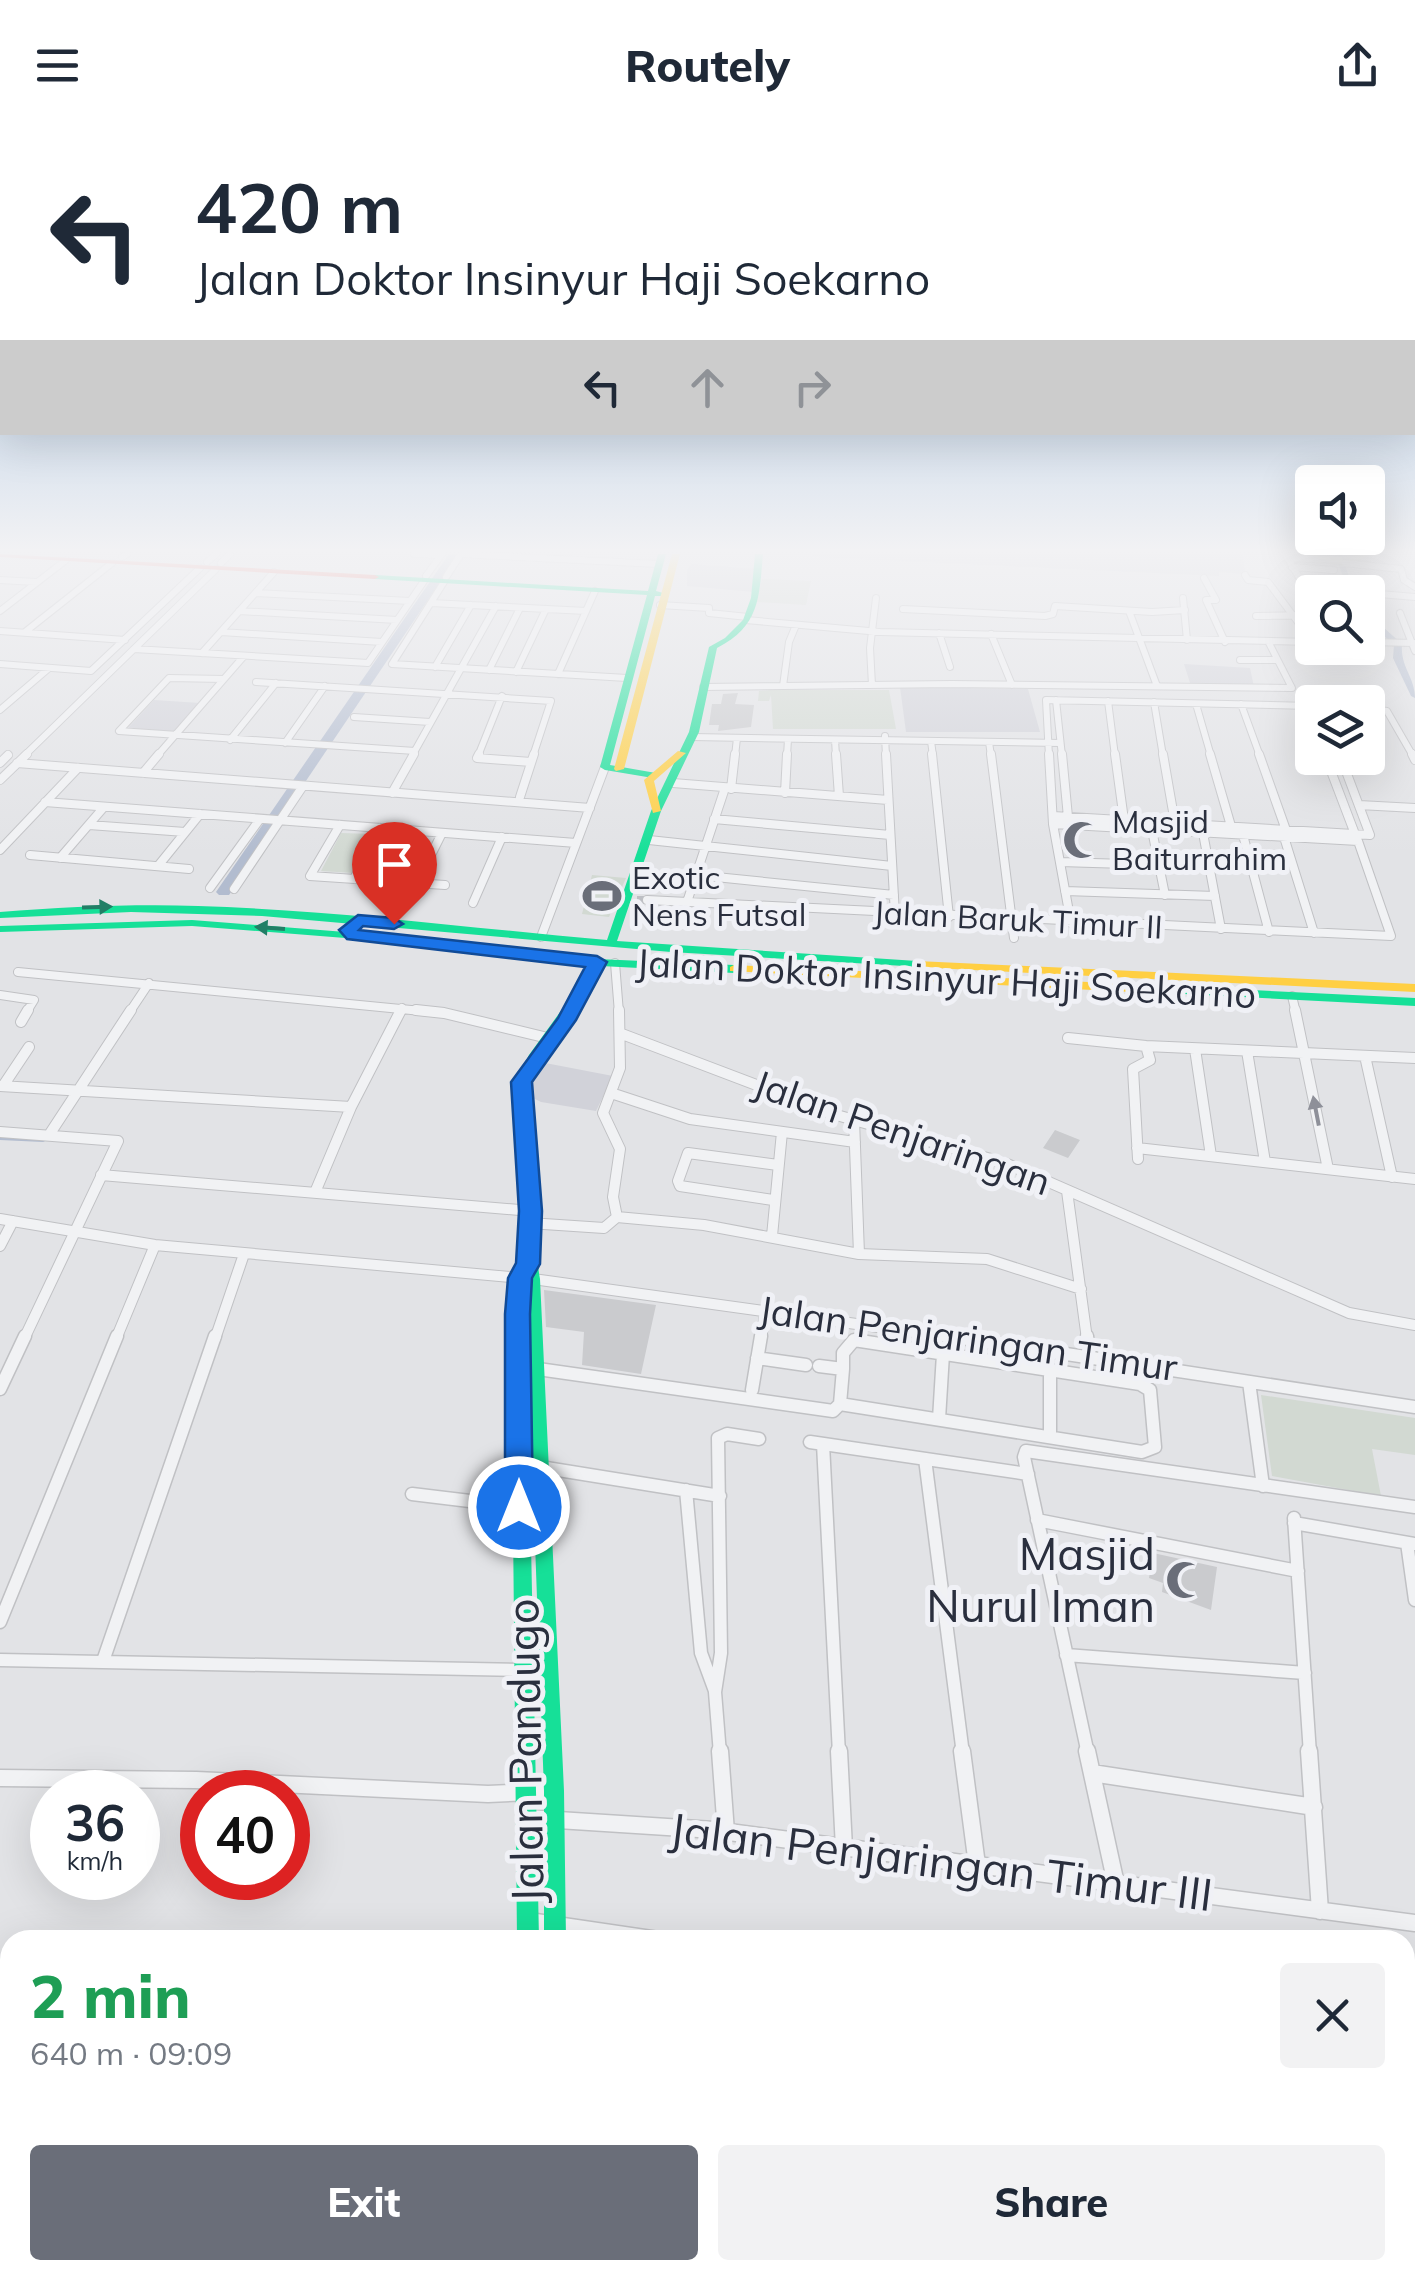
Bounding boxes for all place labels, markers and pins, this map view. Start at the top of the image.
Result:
place label: Masjid Baiturrahim [1112,801,1287,878]
mosque icon: Masjid Baiturrahim [1061,819,1103,861]
pin [352,822,437,925]
place label: Exotic Nens Futsal [632,857,806,934]
sports icon: Exotic Nens Futsal [581,875,623,917]
place label: Masjid Nurul Iman [926,1525,1155,1633]
mosque icon: Masjid Nurul Iman [1164,1559,1206,1601]

